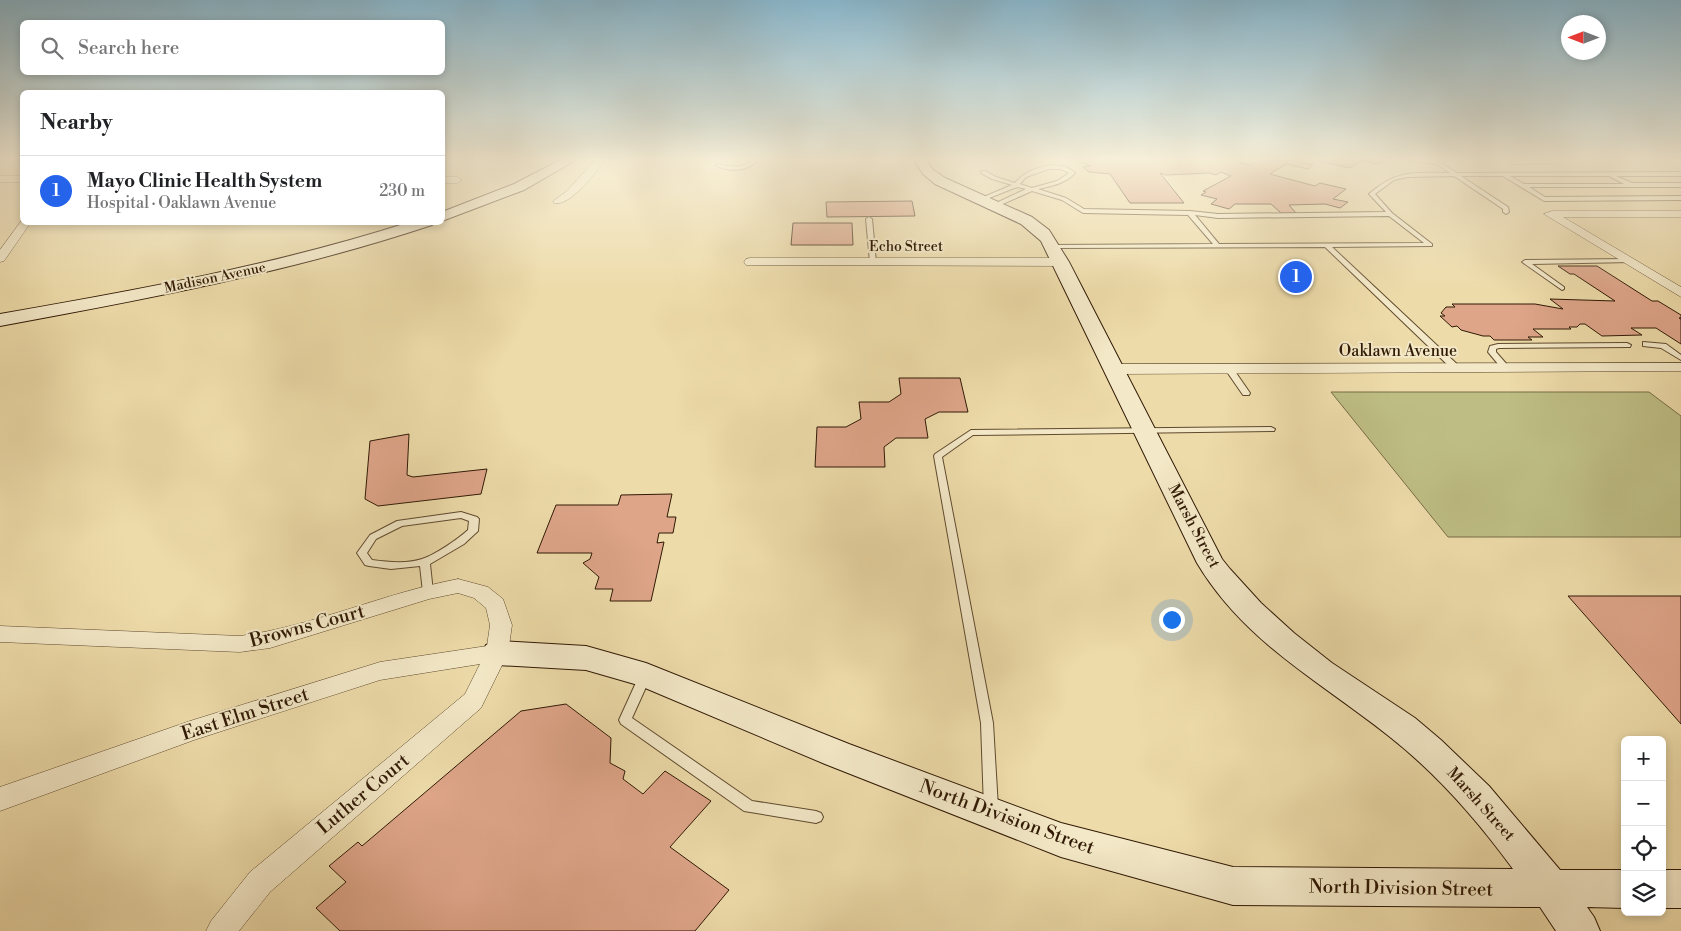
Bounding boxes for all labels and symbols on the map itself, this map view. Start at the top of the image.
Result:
north arrow [1561,15,1606,60]
street label: Echo Street [869,238,943,256]
street label: Madison Avenue [163,258,267,298]
pin: 1 [1280,258,1312,296]
street label: Oaklawn Avenue [1339,341,1457,361]
street label: Marsh Street [1163,480,1225,572]
street label: Browns Court [246,599,368,653]
your location [1159,607,1185,633]
street label: East Elm Street [178,682,312,746]
street label: Luther Court [312,748,414,840]
street label: Marsh Street [1443,763,1520,845]
street label: North Division Street [916,774,1098,860]
street label: North Division Street [1309,874,1494,902]

